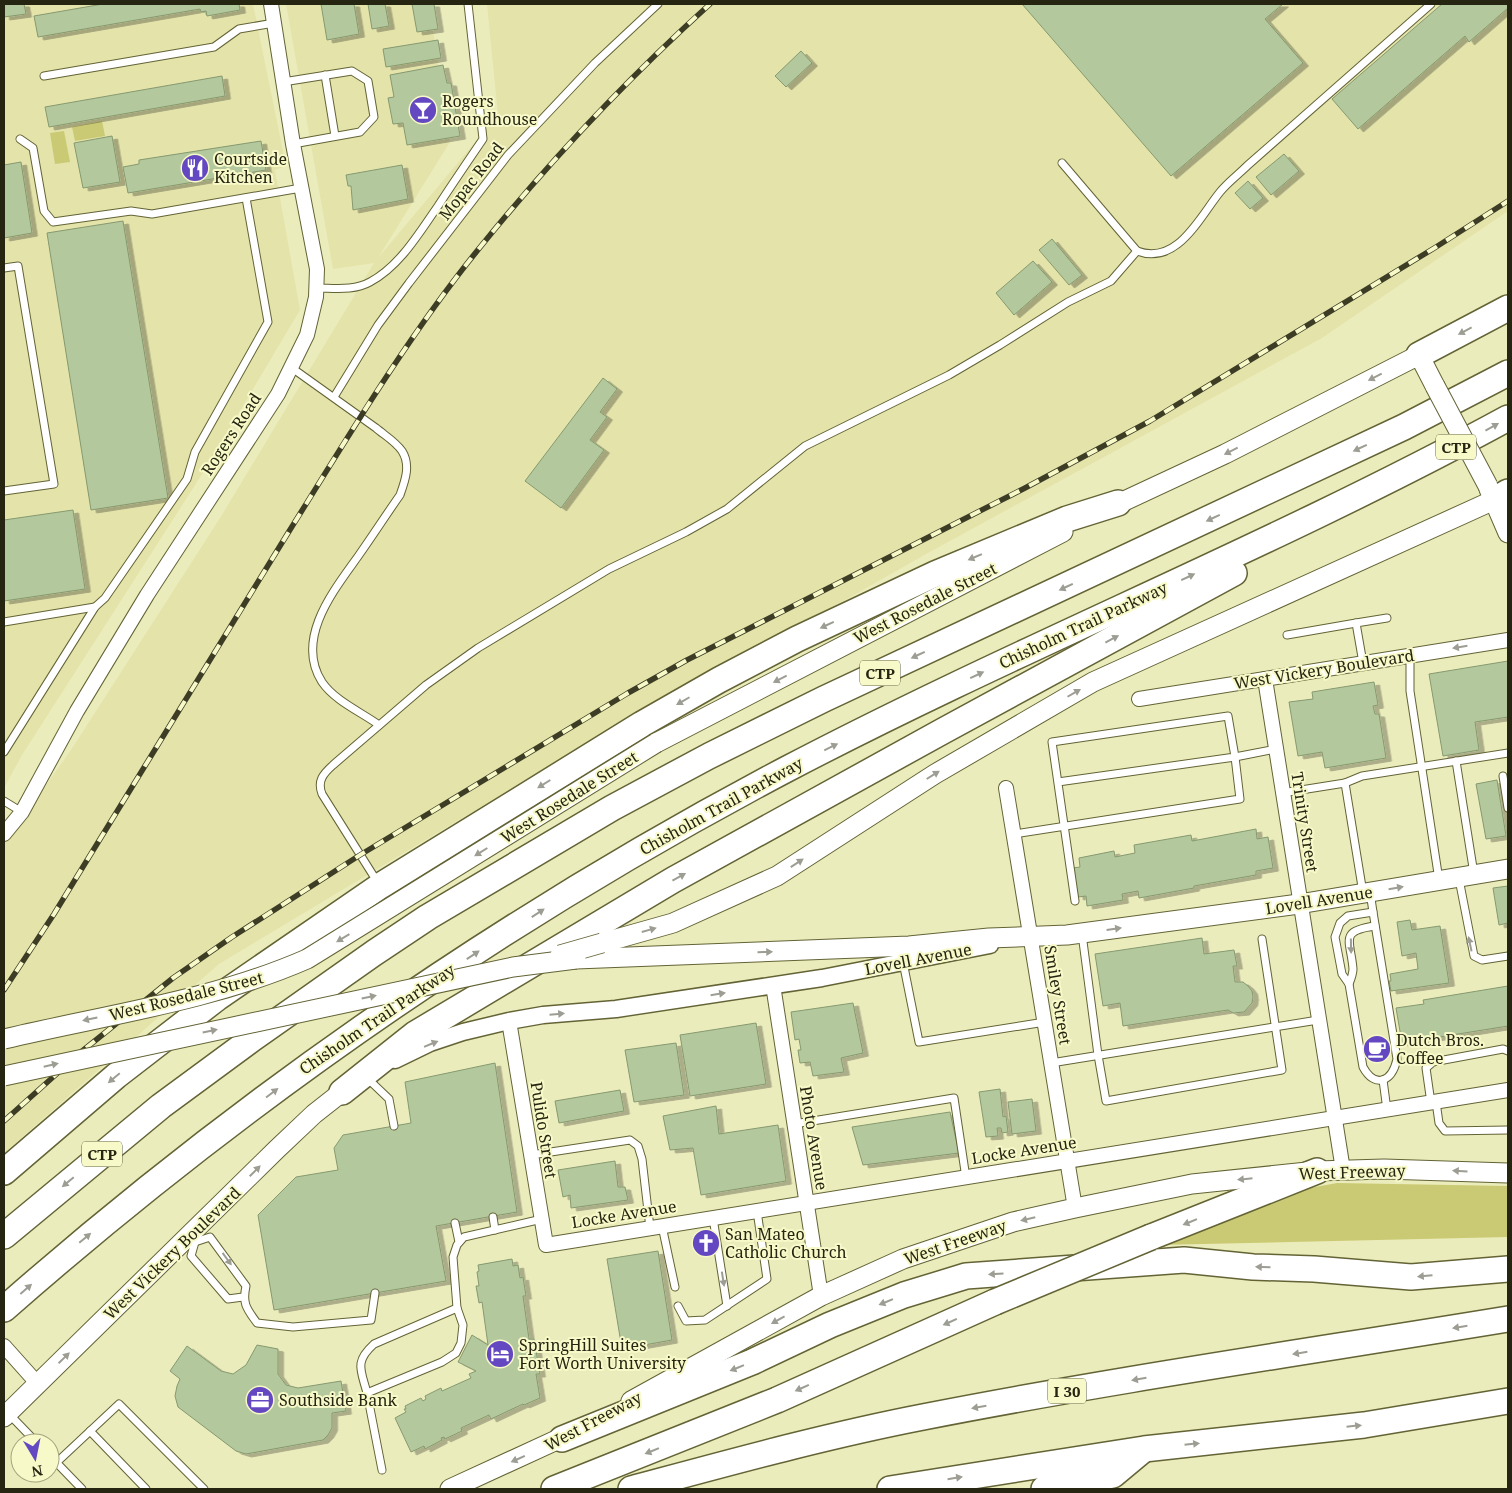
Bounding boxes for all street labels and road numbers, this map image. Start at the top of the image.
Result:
street label: Mopac Road [433,137,509,225]
street label: Rogers Road [196,388,266,480]
road number: CTP [1436,434,1476,460]
street label: West Rosedale Street [850,557,1001,649]
street label: Chisholm Trail Parkway [995,576,1172,674]
street label: West Vickery Boulevard [1232,644,1416,694]
road number: CTP [860,660,900,686]
street label: West Rosedale Street [496,746,642,848]
street label: Chisholm Trail Parkway [636,751,807,860]
street label: Trinity Street [1286,770,1324,874]
street label: Lovell Avenue [1264,881,1374,919]
street label: Lovell Avenue [863,938,973,980]
street label: Smiley Street [1039,944,1077,1047]
street label: Chisholm Trail Parkway [295,958,460,1079]
street label: West Rosedale Street [107,966,266,1026]
street label: Pulido Street [525,1080,563,1180]
street label: Photo Avenue [795,1084,833,1192]
street label: Locke Avenue [970,1131,1078,1169]
road number: CTP [82,1142,122,1166]
street label: West Freeway [1298,1159,1407,1185]
street label: West Vickery Boulevard [99,1182,245,1324]
street label: Locke Avenue [570,1195,678,1233]
street label: West Freeway [901,1214,1010,1270]
road number: I 30 [1048,1378,1086,1404]
street label: West Freeway [541,1386,646,1456]

